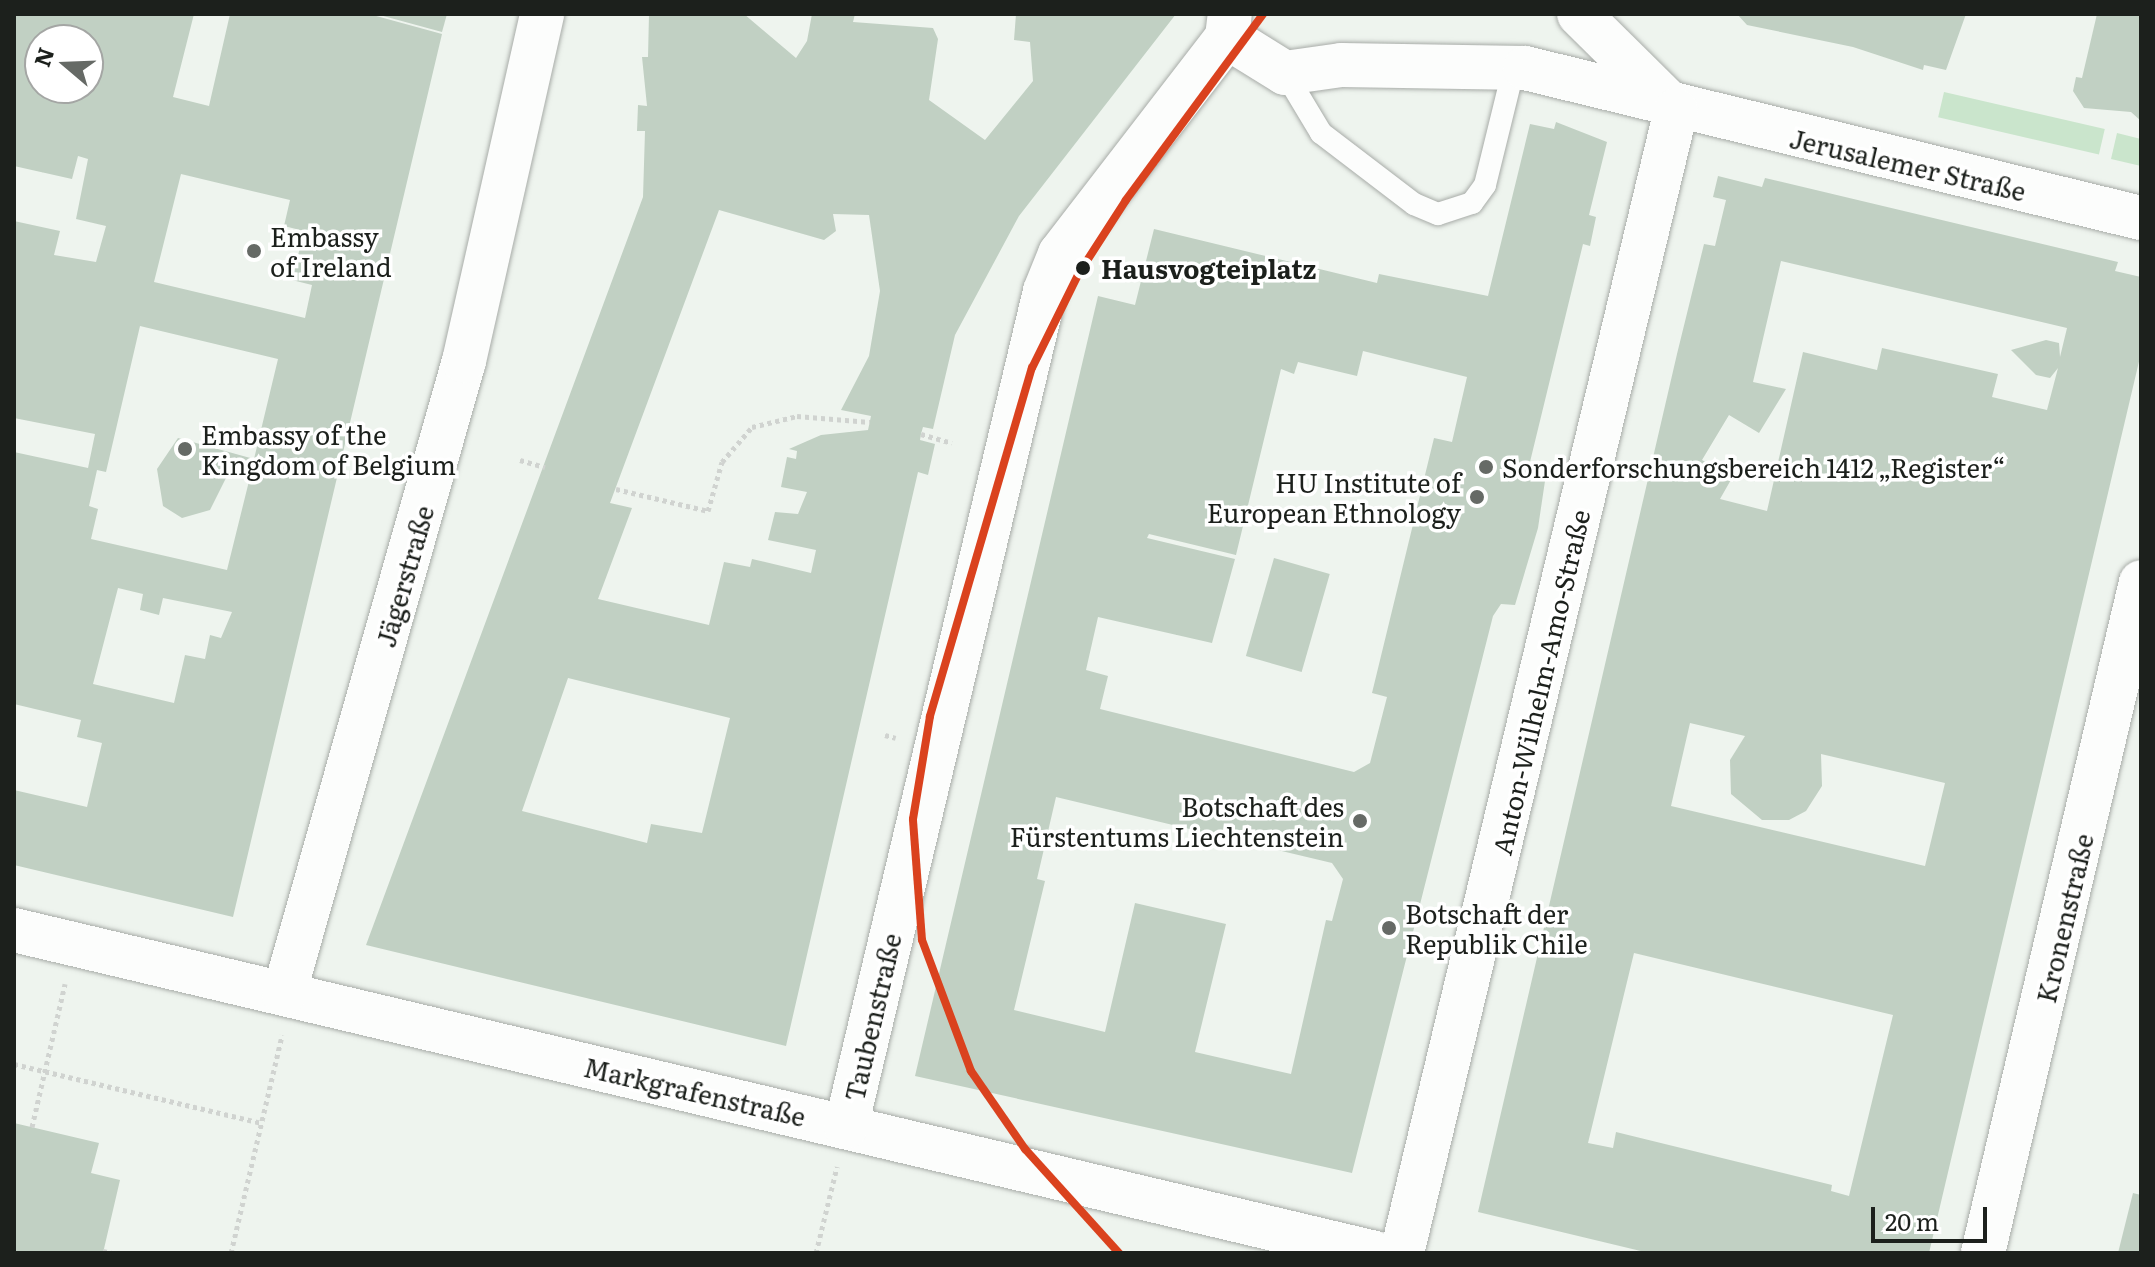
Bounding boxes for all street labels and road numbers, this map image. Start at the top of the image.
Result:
street label: Jerusalemer Straße [1787,122,2029,206]
street label: Jägerstraße [369,502,439,650]
street label: Anton-Wilhelm-Amo-Straße [1485,506,1595,858]
street label: Kronenstraße [2029,830,2099,1006]
street label: Taubenstraße [838,930,906,1104]
street label: Markgrafenstraße [581,1050,809,1132]

